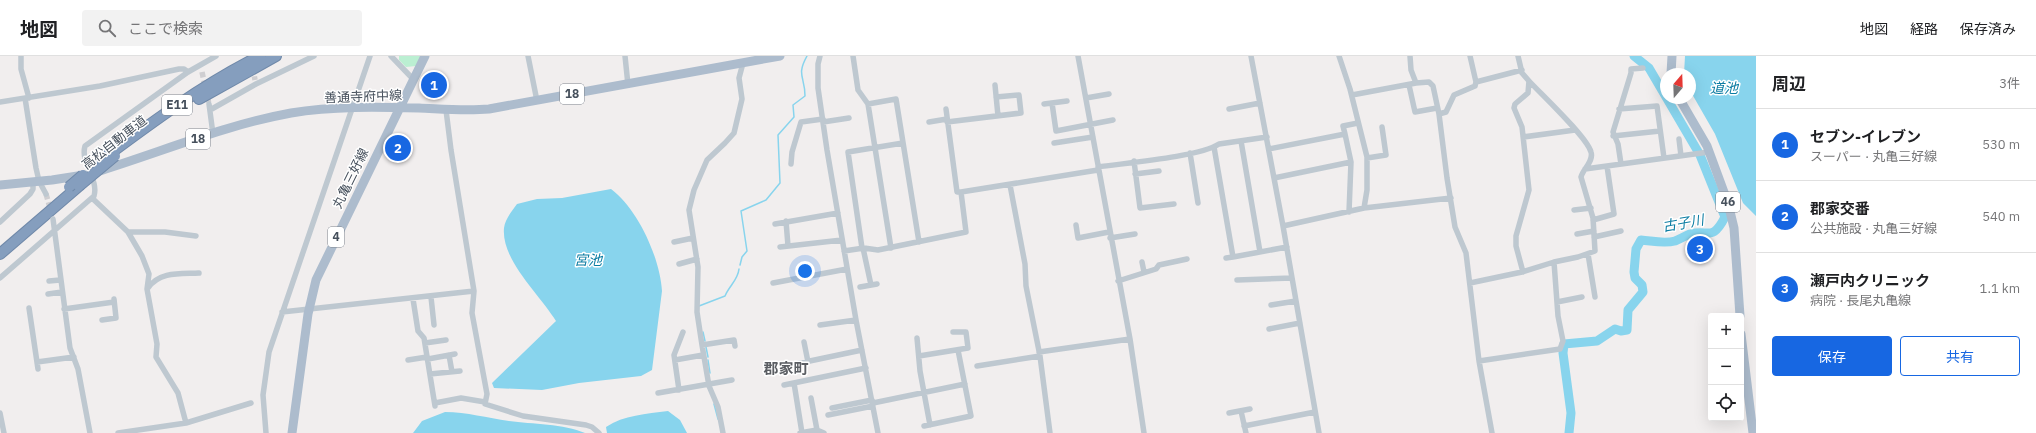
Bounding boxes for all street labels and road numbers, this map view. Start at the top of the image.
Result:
road number: 18 [560,84,584,104]
street label: 善通寺府中線 [324,87,402,106]
road number: E11 [162,95,192,115]
street label: 高松自動車道 [78,112,150,173]
road number: 18 [186,129,210,149]
street label: 丸亀三好線 [329,145,372,211]
road number: 46 [1716,192,1740,212]
road number: 4 [328,227,344,247]

